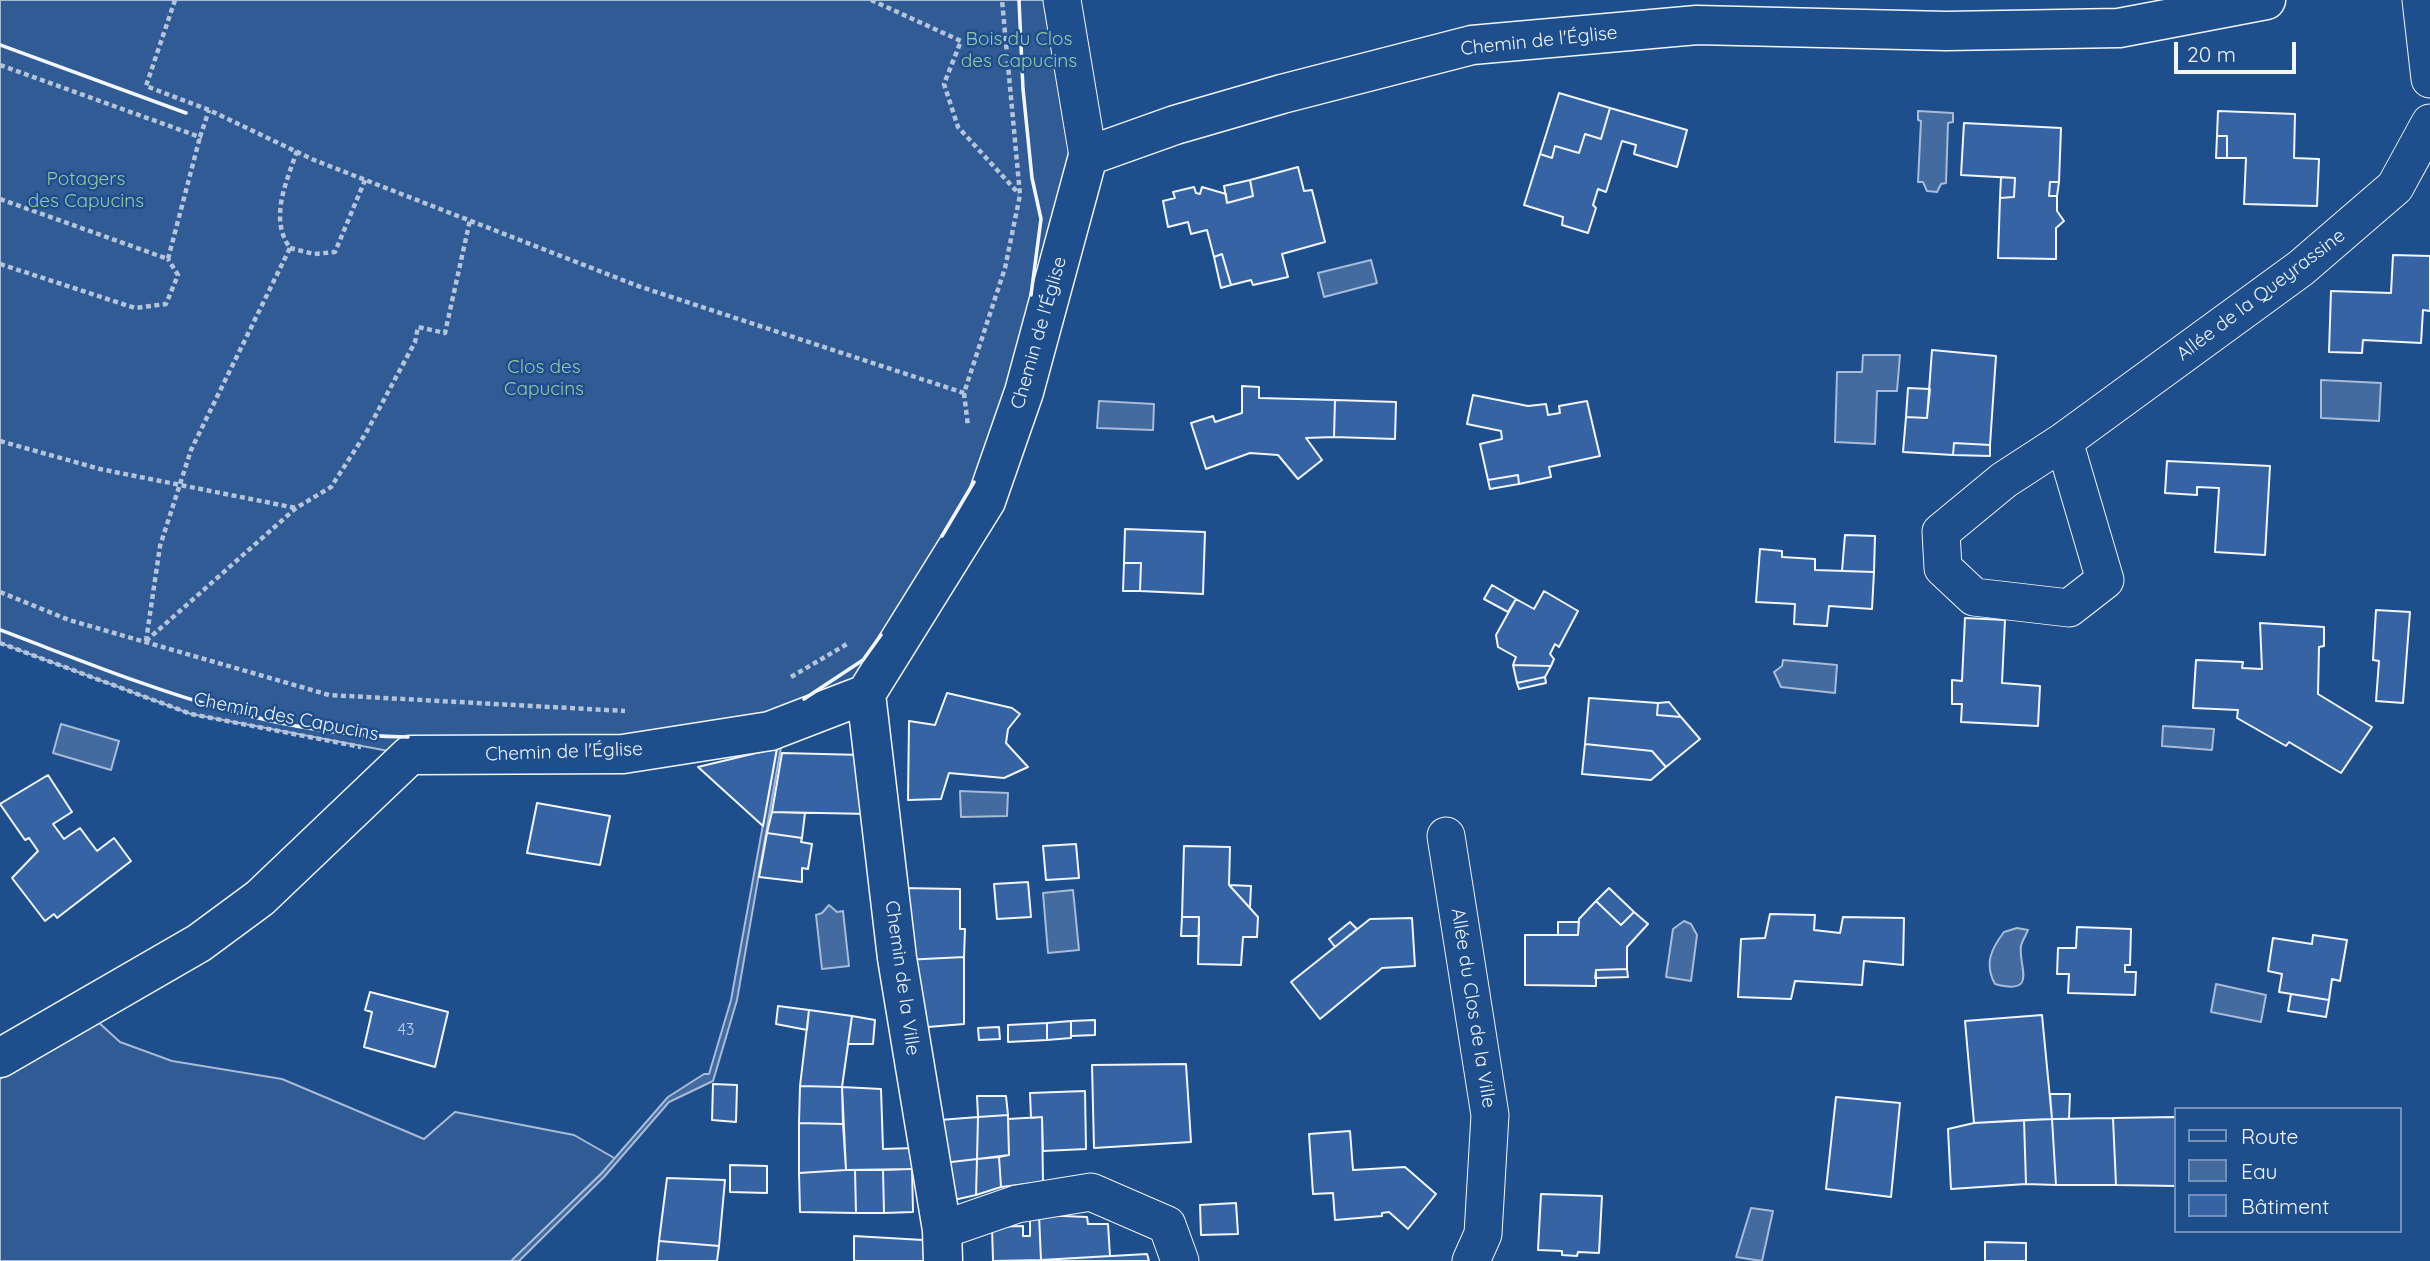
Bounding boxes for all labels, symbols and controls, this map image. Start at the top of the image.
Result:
street label: Chemin de l'Église [1459,21,1619,61]
park label: Bois du Clos des Capucins [961,28,1077,72]
scale bar [2178,28,2300,72]
text: 20 m [2187,41,2236,67]
park label: Potagers des Capucins [28,168,144,212]
street label: Allée de la Queyrassine [2172,224,2350,366]
street label: Chemin de l'Église [1006,254,1072,412]
park label: Clos des Capucins [504,356,584,400]
street label: Chemin des Capucins [192,688,380,746]
street label: Chemin de l'Église [485,738,643,766]
street label: Chemin de la Ville [880,899,924,1057]
street label: Allée du Clos de la Ville [1446,906,1500,1110]
house number: 43 [398,1020,414,1040]
legend [2174,1107,2402,1233]
text: Route [2241,1123,2298,1149]
text: Eau [2241,1158,2277,1184]
text: Bâtiment [2241,1193,2329,1219]

